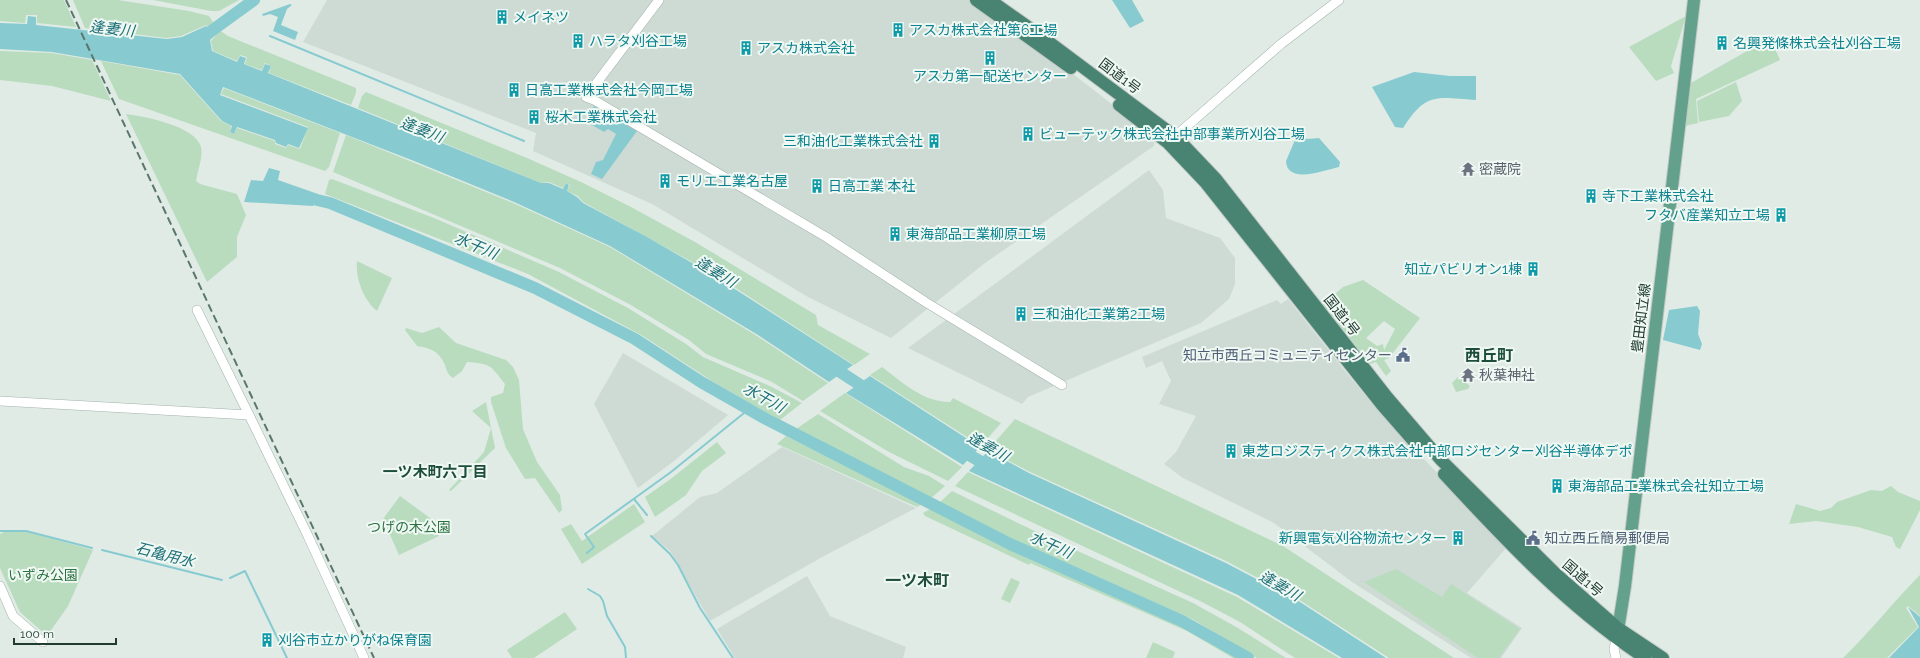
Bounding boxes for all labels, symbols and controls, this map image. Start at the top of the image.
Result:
building icon: メイネツ [494,9,510,25]
place label: メイネツ [513,9,569,25]
water label: 逢妻川 [89,18,137,41]
building icon: アスカ株式会社第6工場 [890,22,906,38]
place label: アスカ株式会社第6工場 [909,22,1057,38]
building icon: ハラタ刈谷工場 [570,33,586,49]
place label: ハラタ刈谷工場 [589,33,687,49]
building icon: 名興発條株式会社刈谷工場 [1714,35,1730,51]
place label: 名興発條株式会社刈谷工場 [1733,35,1901,51]
building icon: アスカ株式会社 [738,40,754,56]
place label: アスカ株式会社 [757,40,855,56]
building icon: アスカ第一配送センター [982,50,998,66]
street label: 国道1号 [1096,55,1144,97]
place label: アスカ第一配送センター [913,68,1067,84]
building icon: 日高工業株式会社今岡工場 [506,82,522,98]
place label: 日高工業株式会社今岡工場 [525,82,693,98]
building icon: 桜木工業株式会社 [526,109,542,125]
place label: 桜木工業株式会社 [545,109,657,125]
water label: 逢妻川 [398,114,448,147]
building icon: ビューテック株式会社中部事業所刈谷工場 [1020,126,1036,142]
place label: ビューテック株式会社中部事業所刈谷工場 [1039,126,1305,142]
place label: 三和油化工業株式会社 [783,133,923,149]
building icon: 三和油化工業株式会社 [926,133,942,149]
temple icon: 密蔵院 [1460,161,1476,177]
place label: 密蔵院 [1479,161,1521,177]
building icon: モリエ工業名古屋 [657,173,673,189]
place label: モリエ工業名古屋 [676,173,788,189]
building icon: 日高工業 本社 [809,178,825,194]
place label: 日高工業 本社 [828,178,916,194]
building icon: 寺下工業株式会社 [1583,188,1599,204]
place label: 寺下工業株式会社 [1602,188,1714,204]
place label: フタバ産業知立工場 [1644,207,1770,223]
building icon: フタバ産業知立工場 [1773,207,1789,223]
building icon: 東海部品工業柳原工場 [887,226,903,242]
place label: 東海部品工業柳原工場 [906,226,1046,242]
water label: 水干川 [452,229,502,264]
water label: 逢妻川 [692,253,742,292]
place label: 知立パビリオン1棟 [1404,261,1522,277]
building icon: 知立パビリオン1棟 [1525,261,1541,277]
street label: 豊田知立線 [1629,282,1653,354]
street label: 国道1号 [1321,291,1363,339]
building icon: 三和油化工業第2工場 [1013,306,1029,322]
place label: 三和油化工業第2工場 [1032,306,1165,322]
district label: 西丘町 [1465,346,1513,365]
place label: 知立市西丘コミュニティセンター [1183,347,1392,363]
public building icon: 知立市西丘コミュニティセンター [1395,347,1411,363]
temple icon: 秋葉神社 [1460,367,1476,383]
place label: 秋葉神社 [1479,367,1535,383]
water label: 水干川 [740,379,790,418]
water label: 逢妻川 [964,428,1014,467]
building icon: 東芝ロジスティクス株式会社中部ロジセンター刈谷半導体デポ [1223,443,1239,459]
place label: 東芝ロジスティクス株式会社中部ロジセンター刈谷半導体デポ [1242,443,1633,459]
district label: 一ツ木町六丁目 [382,463,488,481]
building icon: 東海部品工業株式会社知立工場 [1549,478,1565,494]
place label: 東海部品工業株式会社知立工場 [1568,478,1764,494]
park label: つげの木公園 [367,519,451,535]
water label: 水干川 [1027,528,1077,563]
place label: 新興電気刈谷物流センター [1279,530,1447,546]
building icon: 新興電気刈谷物流センター [1450,530,1466,546]
public building icon: 知立西丘簡易郵便局 [1525,530,1541,546]
place label: 知立西丘簡易郵便局 [1544,530,1670,546]
water label: 石亀用水 [134,539,198,571]
street label: 国道1号 [1560,556,1606,600]
park label: いずみ公園 [8,567,78,583]
water label: 逢妻川 [1256,567,1306,606]
district label: 一ツ木町 [885,571,949,590]
scale bar [14,620,116,646]
text: 100 m [20,627,54,641]
building icon: 刈谷市立かりがね保育園 [259,632,275,648]
place label: 刈谷市立かりがね保育園 [278,632,432,648]

